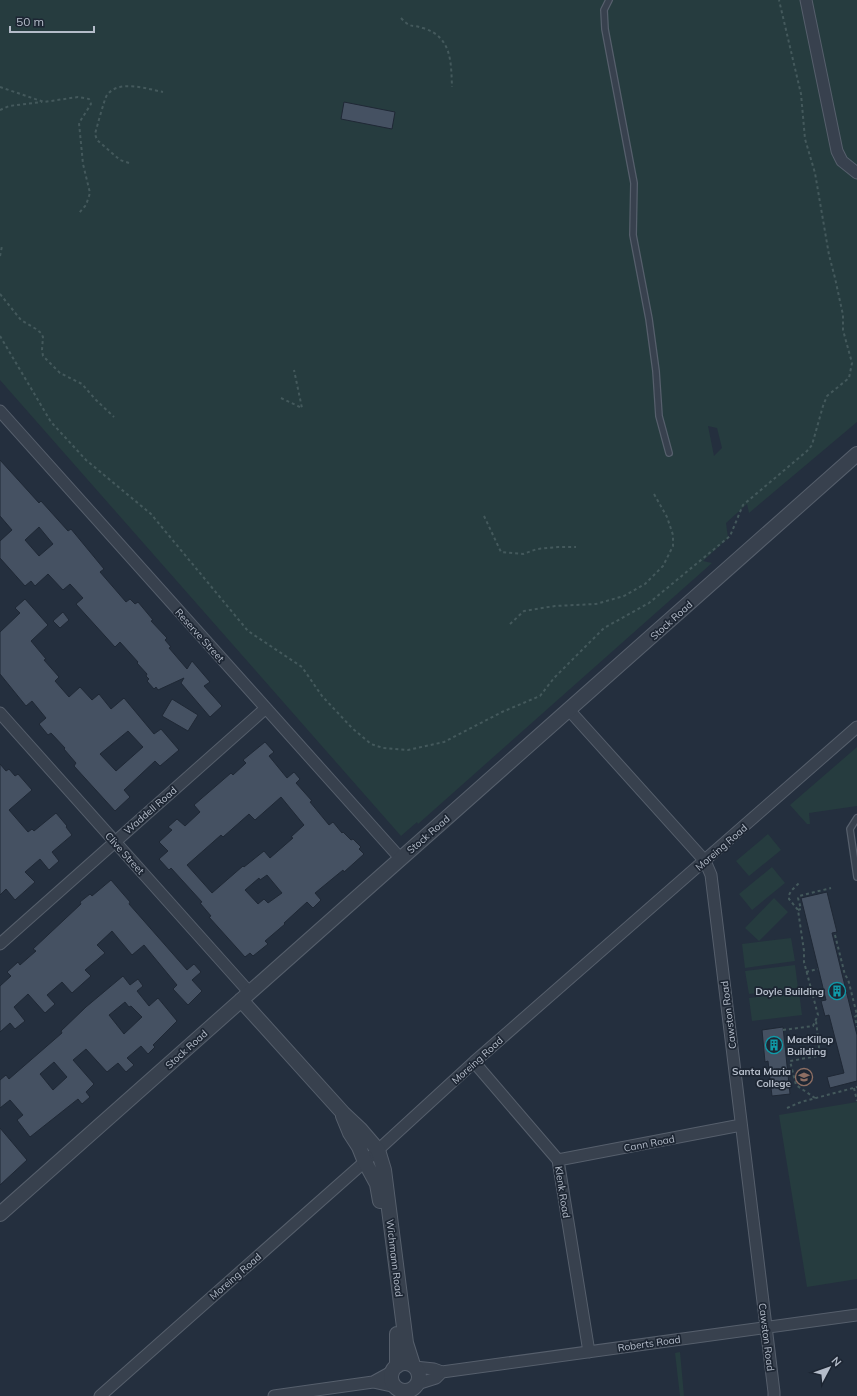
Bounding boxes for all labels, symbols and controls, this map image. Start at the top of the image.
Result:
scale bar [10,8,94,34]
text: 50 m [16,14,44,29]
street label: Stock Road [647,598,695,643]
street label: Reserve Street [172,606,227,665]
street label: Waddell Road [121,784,179,837]
street label: Stock Road [404,812,452,857]
street label: Moreing Road [693,821,750,874]
street label: Clive Street [102,829,147,878]
street label: Cawston Road [718,980,739,1050]
building icon: Doyle Building [827,981,847,1001]
place label: Doyle Building [755,985,824,998]
street label: Stock Road [162,1027,210,1072]
place label: MacKillop Building [787,1033,834,1058]
street label: Moreing Road [449,1034,506,1087]
building icon: MacKillop Building [764,1035,784,1055]
place label: Santa Maria College [732,1065,792,1090]
school or university icon: Santa Maria College [794,1067,814,1087]
street label: Cann Road [623,1132,676,1155]
street label: Klenk Road [552,1165,573,1219]
street label: Wichmann Road [383,1219,406,1298]
street label: Moreing Road [207,1250,264,1303]
street label: Cawston Road [756,1302,777,1372]
street label: Roberts Road [617,1333,681,1354]
north arrow [809,1348,849,1388]
text: N [829,1354,845,1369]

